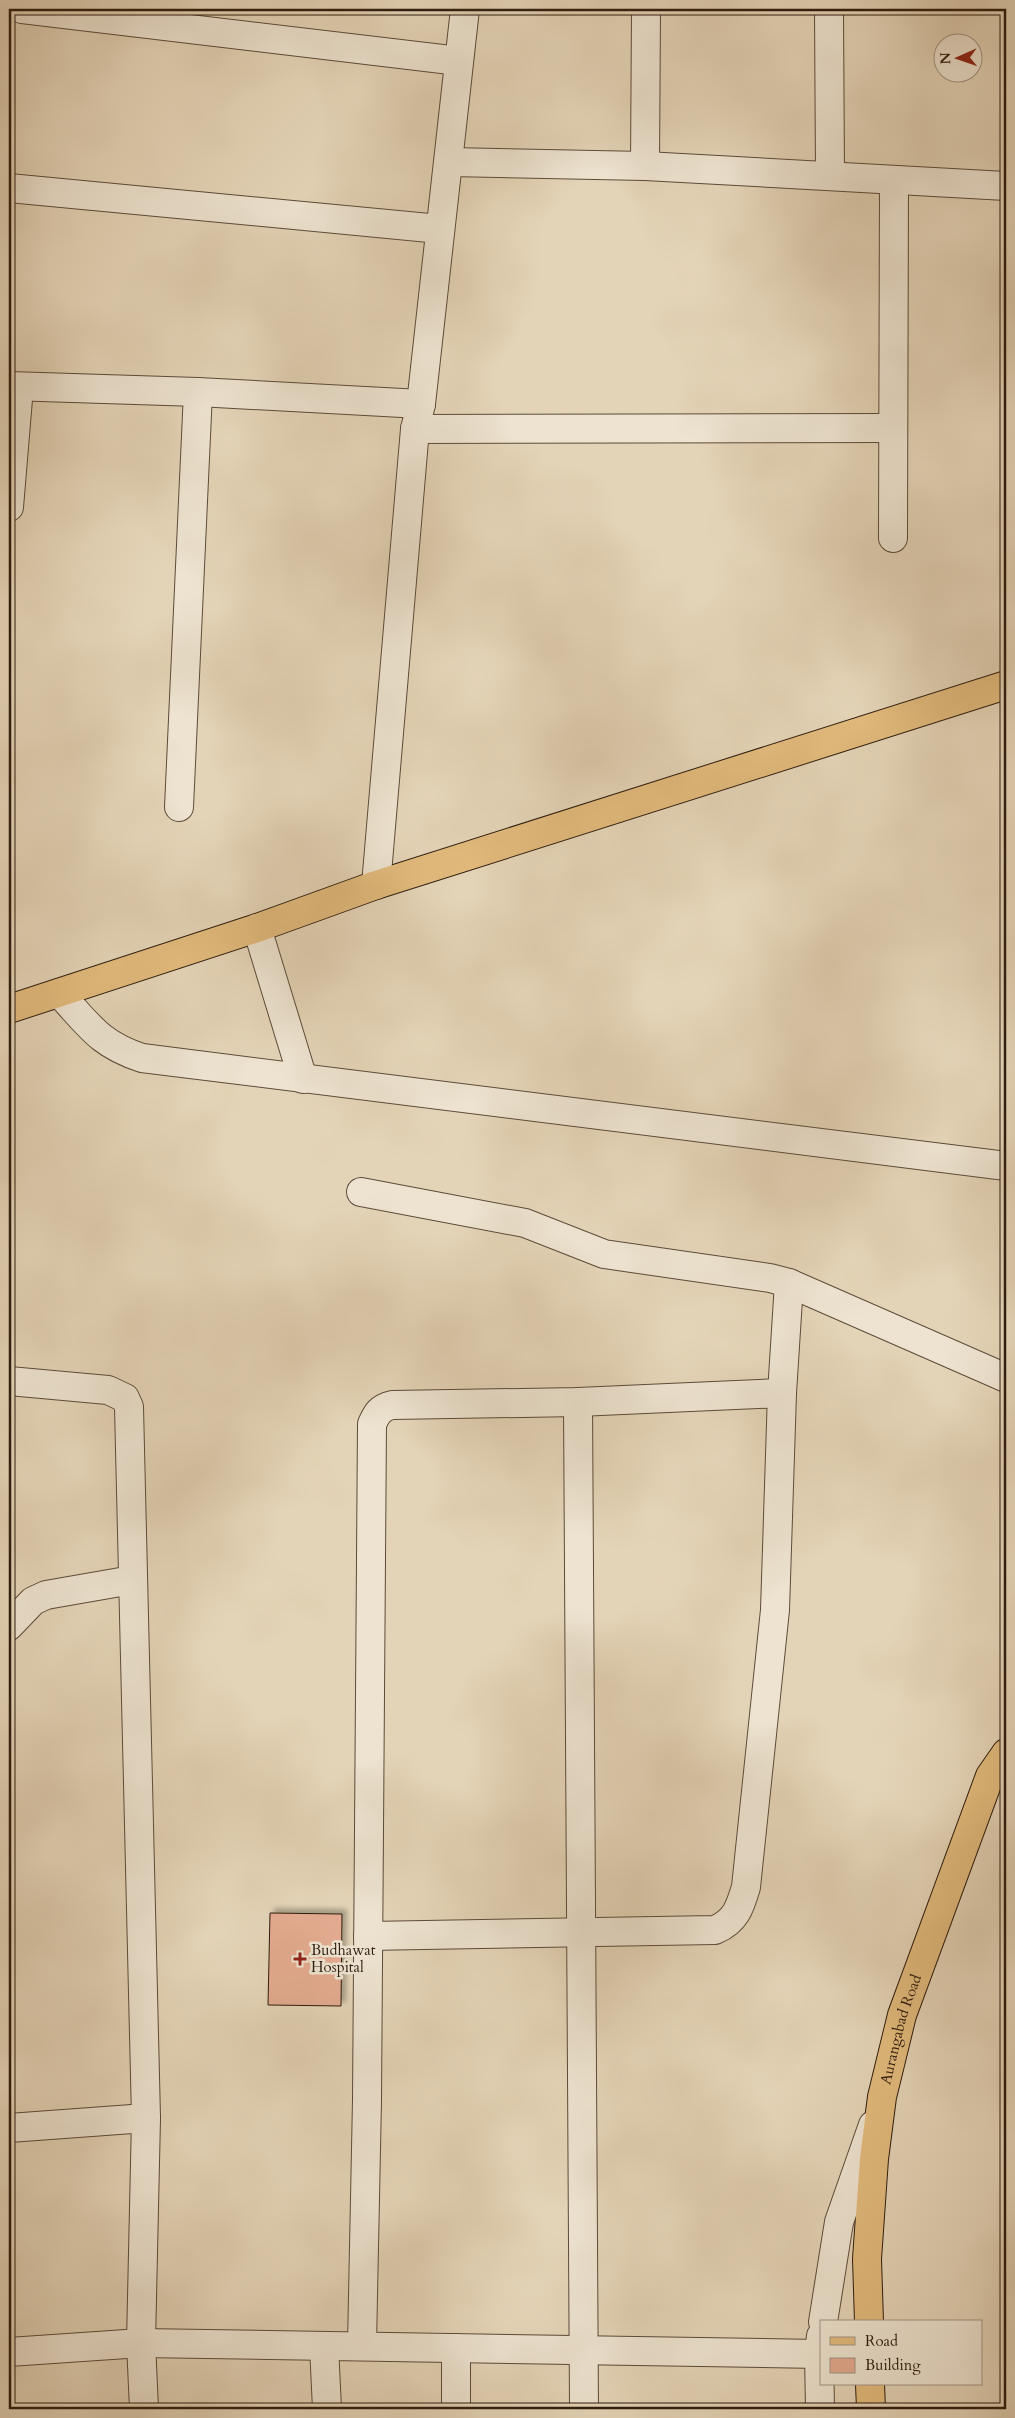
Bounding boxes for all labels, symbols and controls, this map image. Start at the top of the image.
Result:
north arrow [932,32,982,82]
text: N [936,52,955,65]
place label: Budhawat Hospital [311,1940,376,1977]
marker: Budhawat Hospital [293,1952,307,1966]
street label: Aurangabad Road [875,1971,926,2086]
legend [820,2320,982,2386]
text: Road [865,2331,898,2351]
text: Building [865,2355,921,2375]

